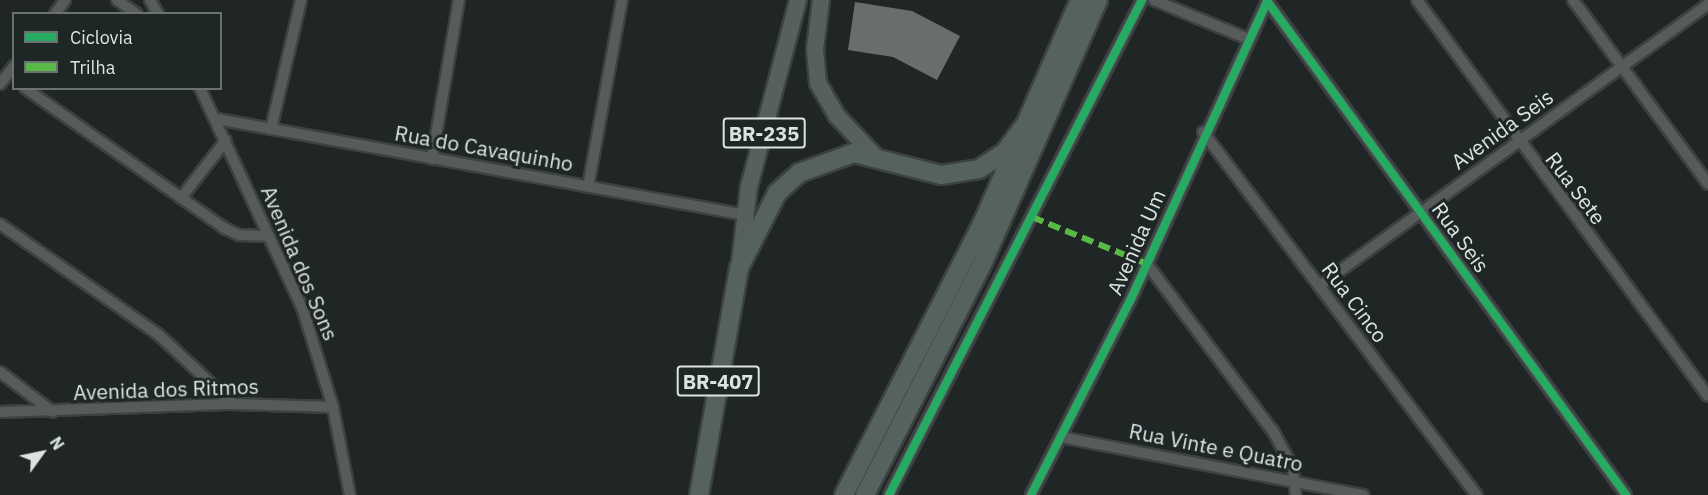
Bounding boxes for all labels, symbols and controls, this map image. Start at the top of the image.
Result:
legend [12,12,222,90]
text: Ciclovia [70,26,133,49]
text: Trilha [70,56,115,79]
street label: Avenida Seis [1446,84,1558,174]
road number: BR-235 [722,116,806,150]
street label: Rua do Cavaquinho [393,120,575,176]
street label: Rua Sete [1541,147,1611,229]
street label: Avenida dos Sons [256,182,344,344]
street label: Avenida Um [1102,185,1170,299]
street label: Rua Seis [1427,197,1495,277]
street label: Rua Cinco [1317,257,1393,347]
road number: BR-407 [676,364,760,398]
street label: Avenida dos Ritmos [73,373,259,405]
street label: Rua Vinte e Quatro [1127,418,1305,476]
north arrow [12,423,72,483]
text: N [46,433,69,454]

